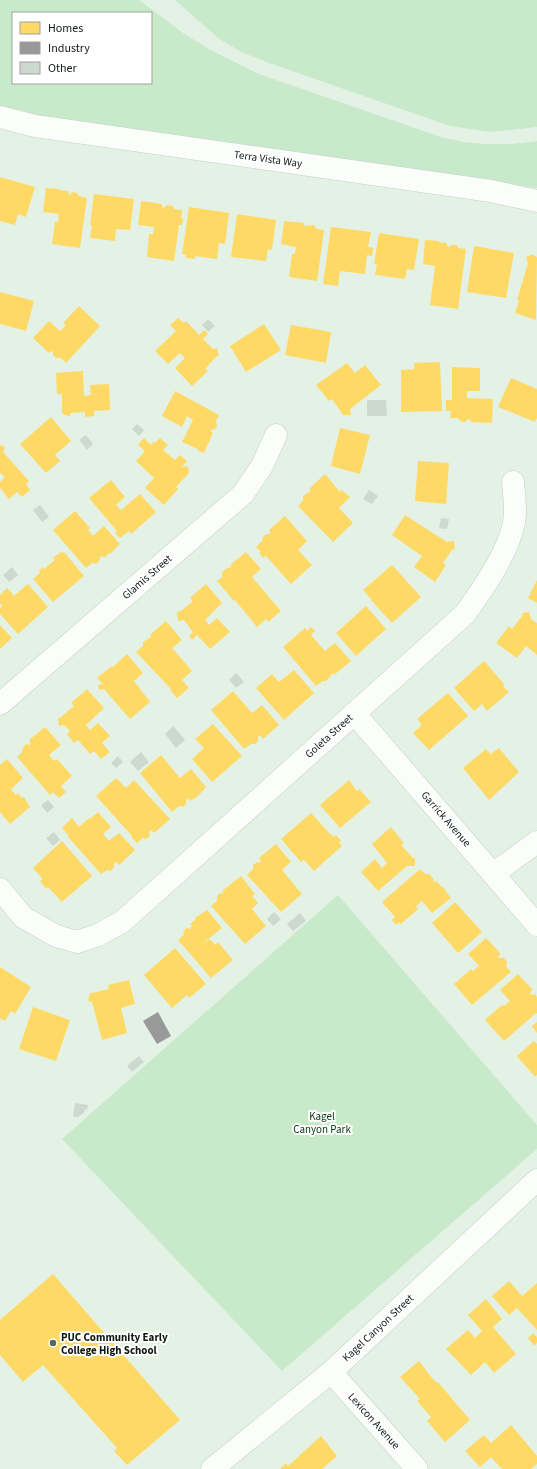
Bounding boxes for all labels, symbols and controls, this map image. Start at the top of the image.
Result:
legend [12,12,152,84]
text: Homes [48,20,83,37]
text: Industry [48,40,90,57]
text: Other [48,60,78,77]
street label: Terra Vista Way [233,147,303,171]
street label: Glamis Street [119,551,175,603]
street label: Goleta Street [302,710,356,762]
street label: Garrick Avenue [418,788,475,850]
park label: Kagel Canyon Park [293,1109,351,1137]
street label: Kagel Canyon Street [339,1291,417,1365]
place label: PUC Community Early College High School [61,1330,168,1358]
marker: PUC Community Early College High School [48,1338,58,1348]
street label: Lexicon Avenue [345,1390,404,1453]

